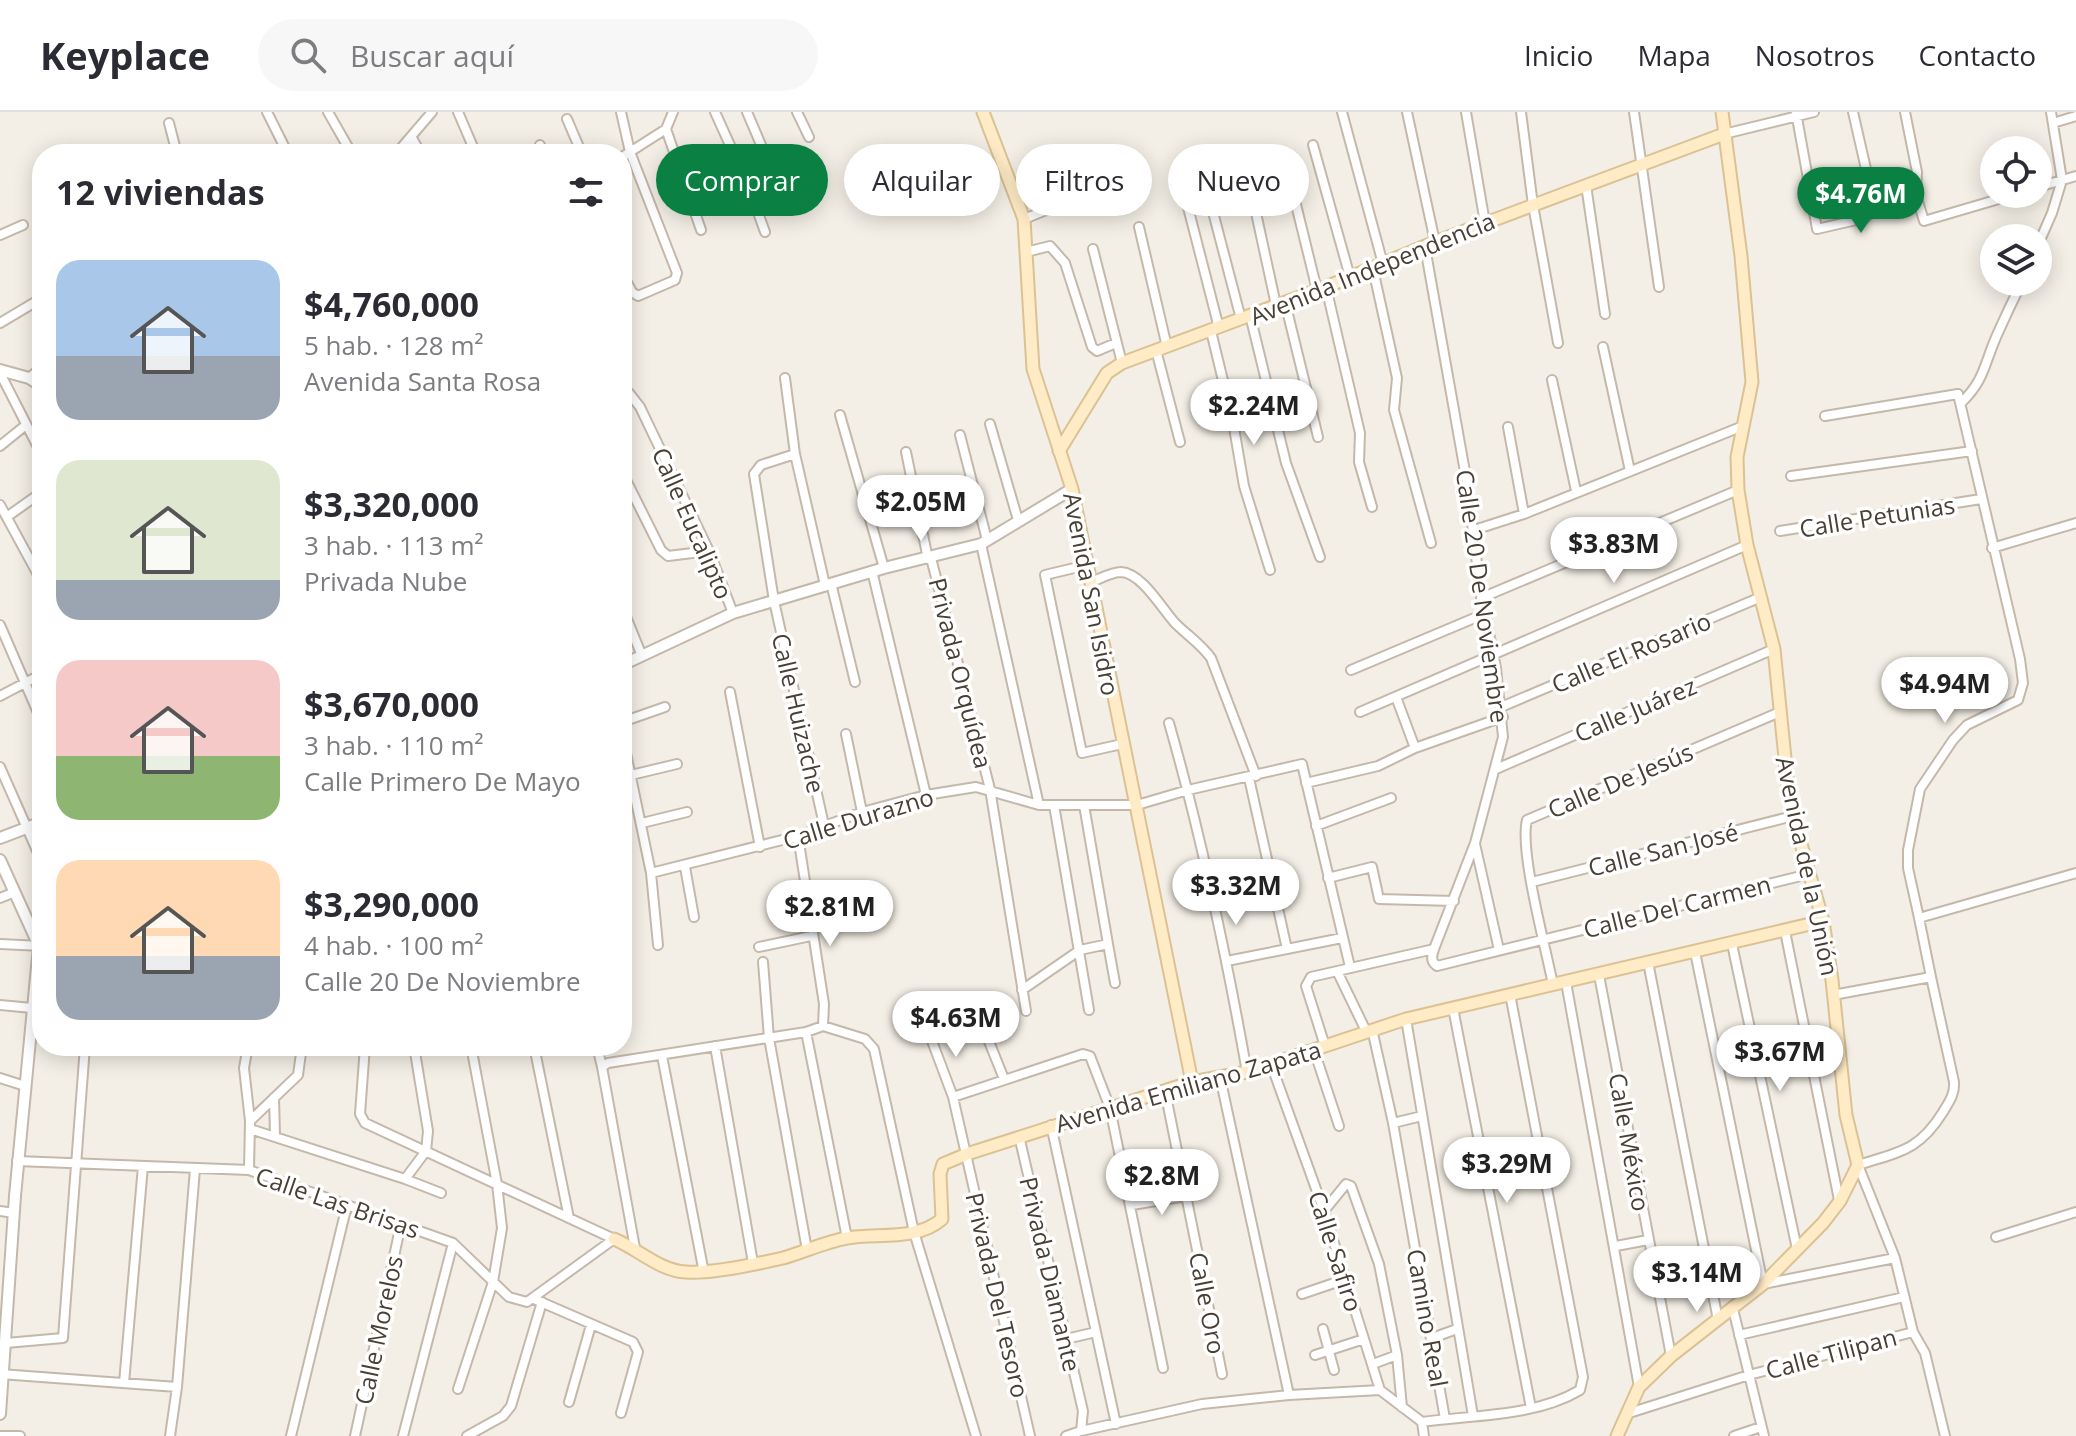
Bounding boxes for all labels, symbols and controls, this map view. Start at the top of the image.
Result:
search box [258,19,818,91]
text: Keyplace [40,29,210,81]
icon: search [286,33,330,77]
text: Buscar aquí [350,35,514,76]
text: Inicio [1524,36,1593,74]
text: Mapa [1637,36,1711,74]
text: Nosotros [1755,36,1875,74]
text: Contacto [1919,36,2036,74]
map controls [1980,136,2052,296]
button: locate [1980,136,2052,208]
chip: Comprar [656,144,828,216]
chip: Alquilar [844,144,1000,216]
chip: Filtros [1016,144,1152,216]
chip: Nuevo [1168,144,1309,216]
pin: $4.76M [1796,167,1926,235]
text: 12 viviendas [56,169,265,215]
icon: filters [564,170,608,214]
text: $4.76M [1815,175,1907,211]
street label: Avenida Independencia [1244,204,1500,332]
button: layers [1980,224,2052,296]
text: $4,760,000 [304,281,479,327]
icon: home [120,292,216,388]
text: 5 hab. · 128 m² [304,327,484,363]
text: Avenida Santa Rosa [304,363,541,399]
pin: $2.24M [1189,379,1319,447]
text: $2.24M [1208,387,1300,423]
street label: Calle Eucalipto [645,442,741,604]
street label: Calle 20 De Noviembre [1449,467,1517,725]
pin: $2.05M [856,475,986,543]
text: $3,320,000 [304,481,479,527]
text: $2.05M [875,483,967,519]
street label: Calle Petunias [1797,487,1957,545]
street label: Avenida San Isidro [1056,490,1128,698]
icon: home [120,492,216,588]
pin: $3.83M [1549,517,1679,585]
text: $3.83M [1568,525,1660,561]
text: 3 hab. · 113 m² [304,527,484,563]
text: Privada Nube [304,563,467,599]
street label: Privada Orquídea [921,574,1001,772]
street label: Calle El Rosario [1546,604,1716,700]
street label: Calle Huizache [765,630,833,796]
pin: $4.94M [1880,657,2010,725]
text: $4.94M [1899,665,1991,701]
street label: Calle Juárez [1569,669,1701,749]
text: $3,670,000 [304,681,479,727]
icon: home [120,692,216,788]
text: 3 hab. · 110 m² [304,727,484,763]
street label: Calle De Jesús [1542,735,1698,825]
street label: Avenida de la Unión [1769,753,1847,979]
text: Calle Primero De Mayo [304,763,581,799]
street label: Calle Durazno [779,779,937,857]
street label: Calle San José [1585,814,1741,884]
pin: $3.32M [1171,859,1301,927]
text: $3.32M [1190,867,1282,903]
street label: Calle Del Carmen [1580,867,1774,945]
pin: $2.81M [765,880,895,948]
text: $3,290,000 [304,881,479,927]
text: $2.81M [784,888,876,924]
icon: home [120,892,216,988]
text: 4 hab. · 100 m² [304,927,484,963]
text: Calle 20 De Noviembre [304,963,581,999]
pin: $4.63M [891,991,1021,1059]
text: $4.63M [910,999,1002,1035]
pin: $3.67M [1715,1025,1845,1093]
street label: Avenida Emiliano Zapata [1051,1032,1325,1140]
text: $3.67M [1734,1033,1826,1069]
street label: Calle México [1602,1070,1658,1214]
pin: $3.29M [1442,1137,1572,1205]
text: $3.29M [1461,1145,1553,1181]
pin: $2.8M [1106,1149,1218,1217]
text: $2.8M [1124,1157,1200,1193]
street label: Calle Las Brisas [252,1158,424,1246]
street label: Privada Diamante [1013,1173,1089,1375]
street label: Calle Safiro [1301,1186,1371,1316]
street label: Privada Del Tesoro [958,1189,1038,1401]
street label: Camino Real [1400,1246,1456,1390]
pin: $3.14M [1632,1246,1762,1314]
street label: Calle Oro [1182,1249,1234,1357]
street label: Calle Morelos [346,1252,410,1408]
text: $3.14M [1651,1254,1743,1290]
street label: Calle Tilipan [1762,1320,1900,1386]

